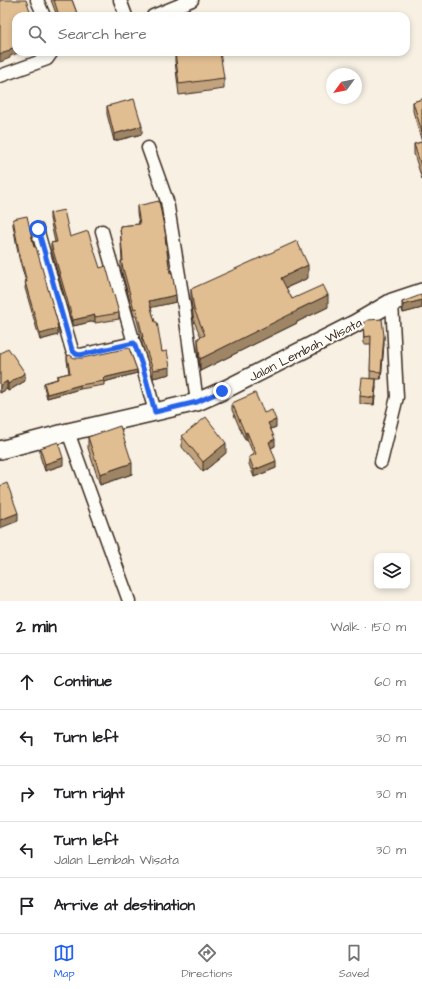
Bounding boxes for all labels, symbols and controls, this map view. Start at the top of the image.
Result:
search box [12,12,410,56]
icon: search [26,23,48,45]
text: Search here [58,24,147,45]
north arrow [326,68,362,104]
route start [29,220,47,238]
street label: Jalan Lembah Wisata [246,313,365,386]
route end [213,382,231,400]
map controls [374,553,410,589]
button: layers [374,553,410,589]
text: 2 min [16,615,57,639]
text: Walk · 150 m [331,618,406,636]
icon: ahead [16,671,38,693]
text: Continue [54,671,112,692]
text: 60 m [374,673,406,691]
icon: left [16,727,38,749]
text: Turn left [54,727,118,748]
text: 30 m [376,729,406,747]
icon: right [16,783,38,805]
text: Turn right [54,783,125,804]
text: 30 m [376,785,406,803]
text: Turn left [54,830,118,851]
icon: left [16,839,38,861]
text: 30 m [376,841,406,859]
text: Jalan Lembah Wisata [54,851,179,869]
icon: arrive [16,895,38,917]
text: Arrive at destination [54,895,195,916]
tab: Map [53,942,75,981]
tab: Directions [181,942,233,981]
tab: Saved [339,942,369,981]

